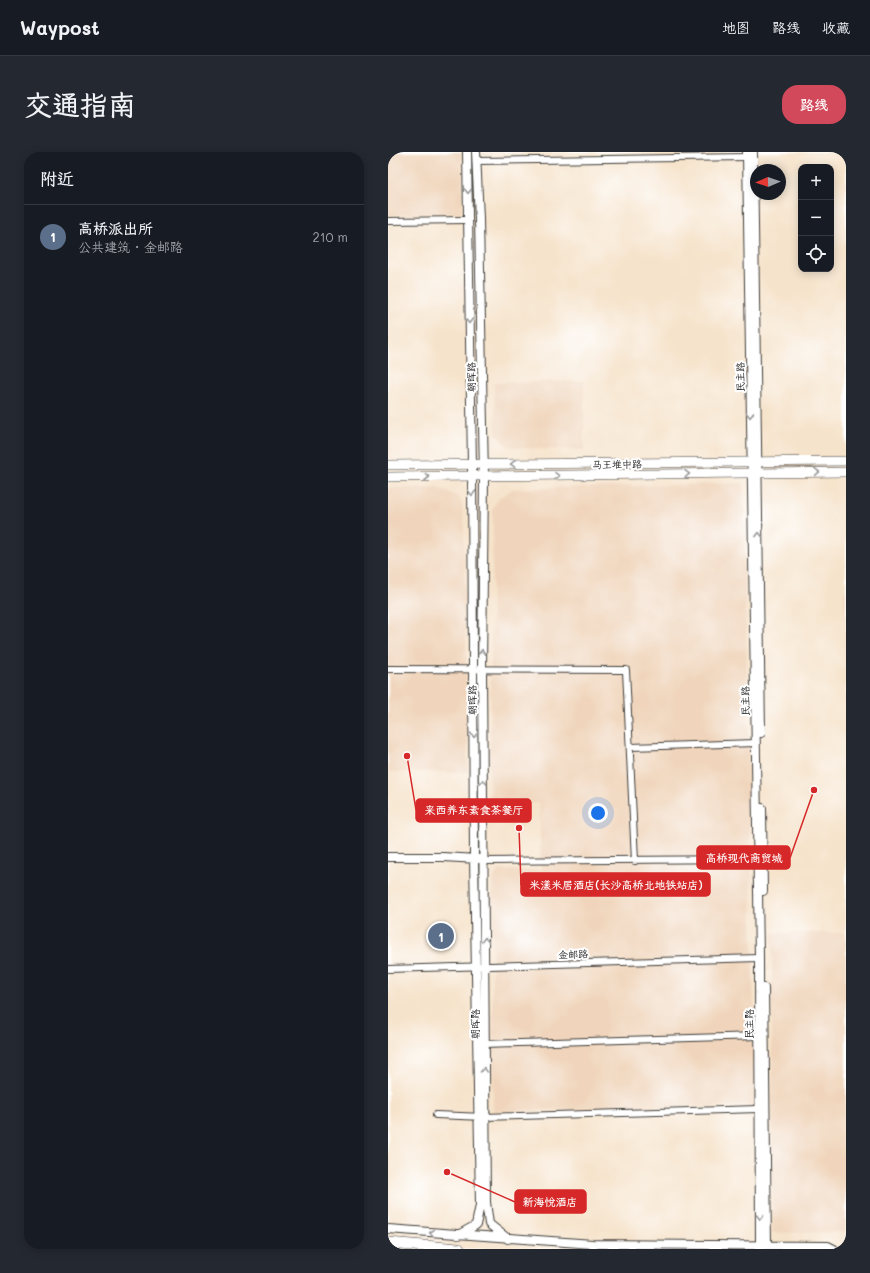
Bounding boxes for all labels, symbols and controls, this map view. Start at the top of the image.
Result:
text: Waypost [20,15,100,40]
text: 地图 [722,18,750,37]
text: 路线 [772,18,800,37]
text: 收藏 [822,18,850,37]
button: 路线 [782,85,846,124]
text: 交通指南 [24,86,136,122]
north arrow [750,164,786,200]
map controls [798,164,834,272]
button: + [798,164,834,200]
text: 附近 [40,167,74,189]
one-way arrow [464,188,472,194]
button: − [798,200,834,236]
text: 高桥派出所 [78,218,153,238]
text: 1 [50,228,56,245]
text: 210 m [312,228,348,245]
button: locate [798,236,834,272]
text: 公共建筑 · 金邮路 [78,238,183,255]
one-way arrow [465,318,474,324]
street label: 朝晖路 [464,362,478,392]
street label: 民主路 [733,362,747,392]
one-way arrow [746,412,754,418]
street label: 马王堆中路 [592,457,642,471]
one-way arrow [510,460,516,468]
one-way arrow [814,468,820,476]
one-way arrow [684,470,690,478]
one-way arrow [554,472,560,480]
one-way arrow [424,473,430,481]
one-way arrow [467,490,476,496]
one-way arrow [755,532,763,538]
one-way arrow [478,649,486,655]
street label: 朝晖路 [465,685,479,715]
street label: 民主路 [738,686,752,716]
one-way arrow [470,732,478,738]
one-way arrow [479,779,488,785]
callout: 来西养东素食茶餐厅 [416,799,531,822]
text: 来西养东素食茶餐厅 [425,802,524,817]
your location [588,803,608,823]
callout: 高桥现代商贸城 [697,846,790,869]
text: 高桥现代商贸城 [706,850,783,865]
callout: 米漾米居酒店(长沙高桥北地铁站店) [521,873,710,896]
text: 米漾米居酒店(长沙高桥北地铁站店) [529,877,703,892]
pin: 1 [428,921,454,951]
one-way arrow [481,937,489,943]
street label: 金邮路 [558,946,588,962]
street label: 朝晖路 [468,1009,482,1039]
street label: 民主路 [742,1009,756,1039]
one-way arrow [480,1067,488,1073]
callout: 新海悦酒店 [515,1190,586,1213]
text: 新海悦酒店 [523,1194,578,1209]
one-way arrow [756,1214,764,1220]
one-way arrow [429,1228,435,1237]

